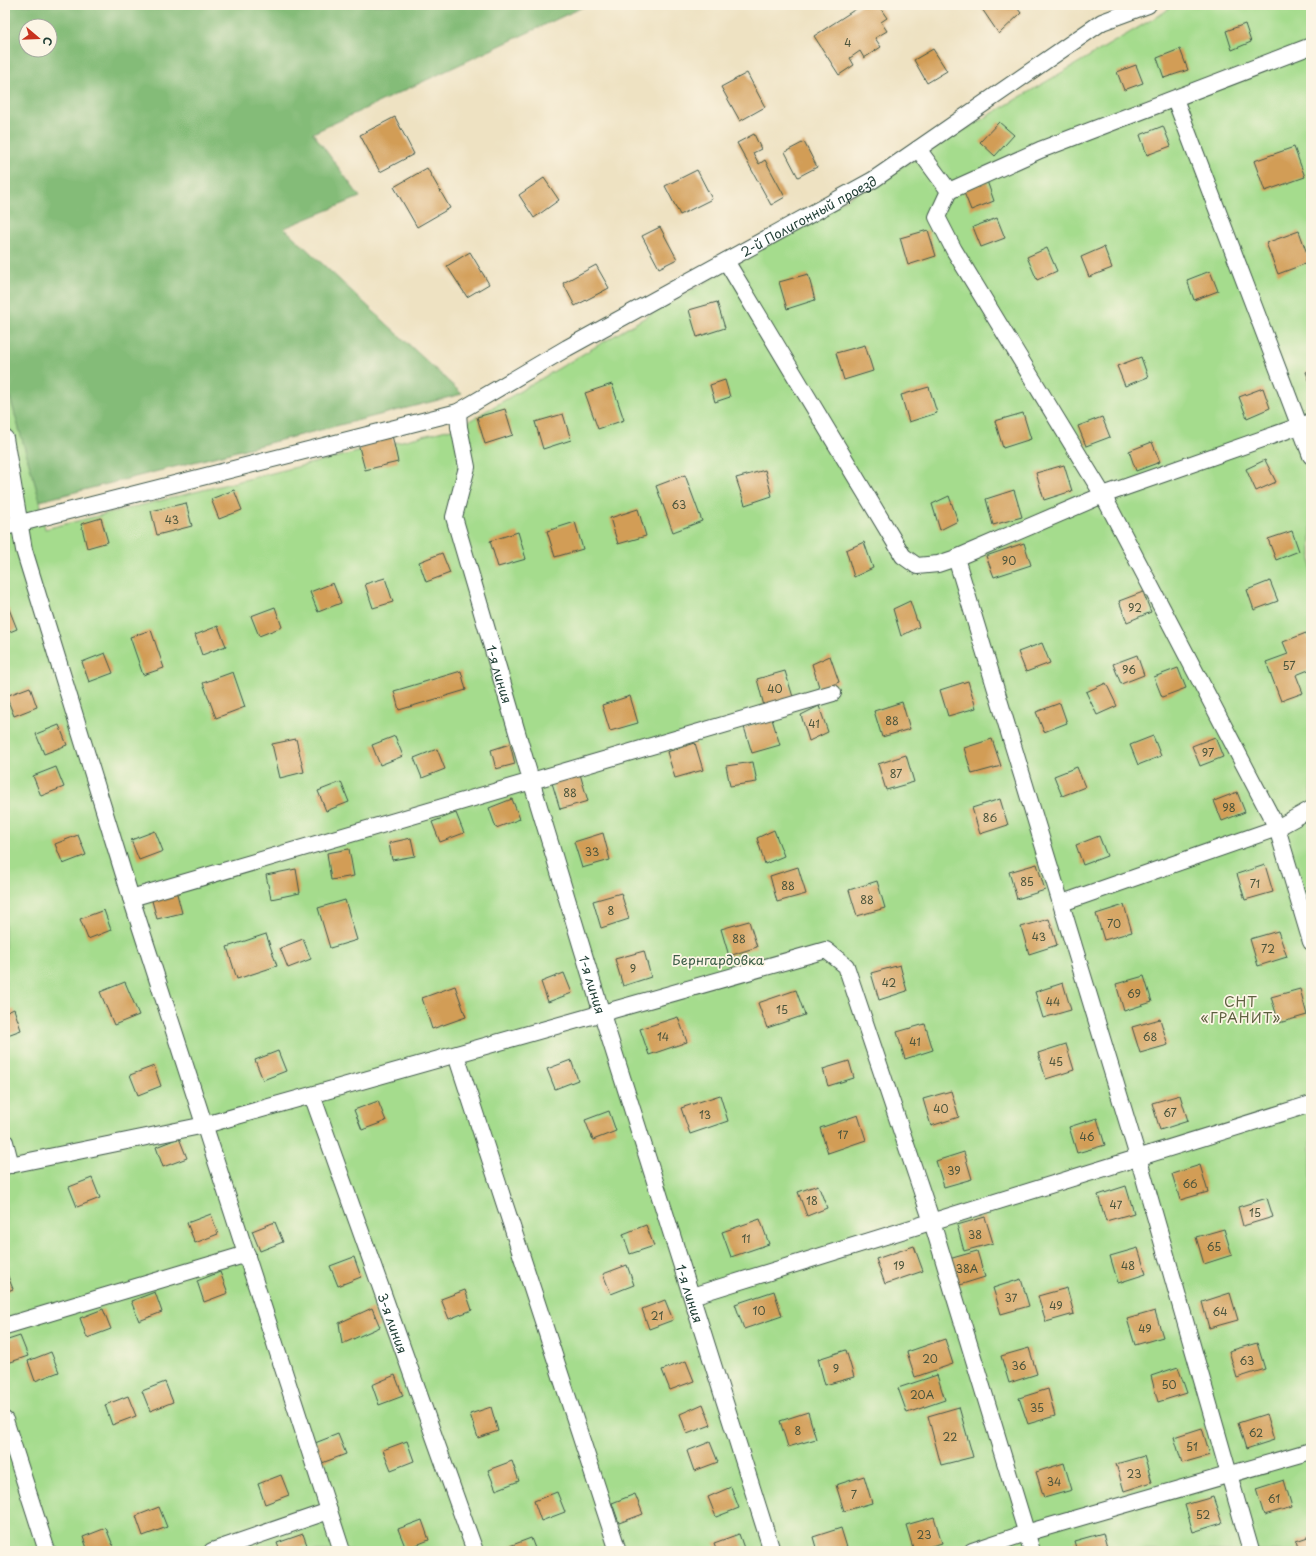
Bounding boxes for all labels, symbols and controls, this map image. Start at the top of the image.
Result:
north arrow [18,18,58,58]
house number: 4 [844,34,852,51]
text: С [39,35,57,48]
street label: 2-й Полигонный проезд [737,170,880,261]
house number: 63 [672,496,686,513]
house number: 43 [165,511,179,528]
house number: 90 [1002,552,1016,569]
house number: 92 [1128,599,1142,616]
street label: 1-я линия [482,642,518,706]
house number: 57 [1282,657,1296,674]
house number: 96 [1122,661,1136,678]
house number: 40 [767,680,783,697]
house number: 88 [885,712,899,729]
house number: 41 [808,715,820,732]
house number: 97 [1202,744,1214,761]
house number: 87 [890,765,902,782]
house number: 88 [563,784,577,801]
house number: 98 [1222,799,1236,816]
house number: 86 [983,809,997,826]
house number: 33 [585,843,599,860]
house number: 85 [1020,873,1034,890]
house number: 71 [1250,875,1260,892]
house number: 88 [781,877,795,894]
house number: 88 [860,891,874,908]
house number: 8 [608,902,615,919]
house number: 70 [1107,915,1121,932]
house number: 43 [1032,928,1046,945]
house number: 88 [732,930,746,947]
house number: 72 [1261,940,1275,957]
park label: Бернгардовка [672,950,765,969]
street label: 1-я линия [575,953,611,1016]
house number: 9 [630,960,636,977]
house number: 42 [882,974,897,991]
house number: 69 [1127,985,1141,1002]
district label: СНТ «ГРАНИТ» [1201,991,1281,1028]
house number: 44 [1046,993,1060,1010]
house number: 15 [776,1001,788,1018]
house number: 14 [657,1028,669,1045]
house number: 68 [1143,1028,1157,1045]
house number: 41 [909,1033,921,1050]
house number: 45 [1049,1053,1063,1070]
house number: 40 [933,1100,949,1117]
house number: 67 [1163,1104,1177,1121]
house number: 13 [699,1106,711,1123]
house number: 17 [838,1126,849,1143]
house number: 46 [1080,1128,1095,1145]
house number: 39 [947,1162,961,1179]
house number: 66 [1182,1175,1198,1192]
house number: 18 [806,1192,818,1209]
house number: 47 [1110,1196,1123,1213]
house number: 15 [1249,1204,1261,1221]
house number: 38 [968,1226,982,1243]
house number: 11 [741,1230,751,1247]
house number: 65 [1207,1238,1221,1255]
house number: 19 [893,1257,905,1274]
house number: 48 [1121,1257,1135,1274]
house number: 38А [956,1260,979,1277]
street label: 1-я линия [672,1262,709,1325]
house number: 37 [1005,1289,1018,1306]
street label: 3-я линия [374,1290,413,1356]
house number: 49 [1049,1297,1063,1314]
house number: 10 [753,1302,765,1319]
house number: 64 [1213,1303,1227,1320]
house number: 21 [651,1307,663,1324]
house number: 49 [1138,1320,1152,1337]
house number: 20 [922,1350,938,1367]
house number: 63 [1240,1352,1254,1369]
house number: 36 [1012,1357,1027,1374]
house number: 9 [833,1360,839,1377]
house number: 50 [1161,1376,1177,1393]
house number: 20А [910,1386,935,1403]
house number: 35 [1030,1399,1044,1416]
house number: 8 [795,1422,802,1439]
house number: 62 [1249,1424,1263,1441]
house number: 22 [943,1428,957,1445]
house number: 51 [1186,1438,1198,1455]
house number: 23 [1127,1465,1141,1482]
house number: 34 [1047,1473,1061,1490]
house number: 7 [851,1486,857,1503]
house number: 61 [1268,1490,1280,1507]
house number: 52 [1196,1506,1210,1523]
house number: 23 [917,1526,931,1543]

